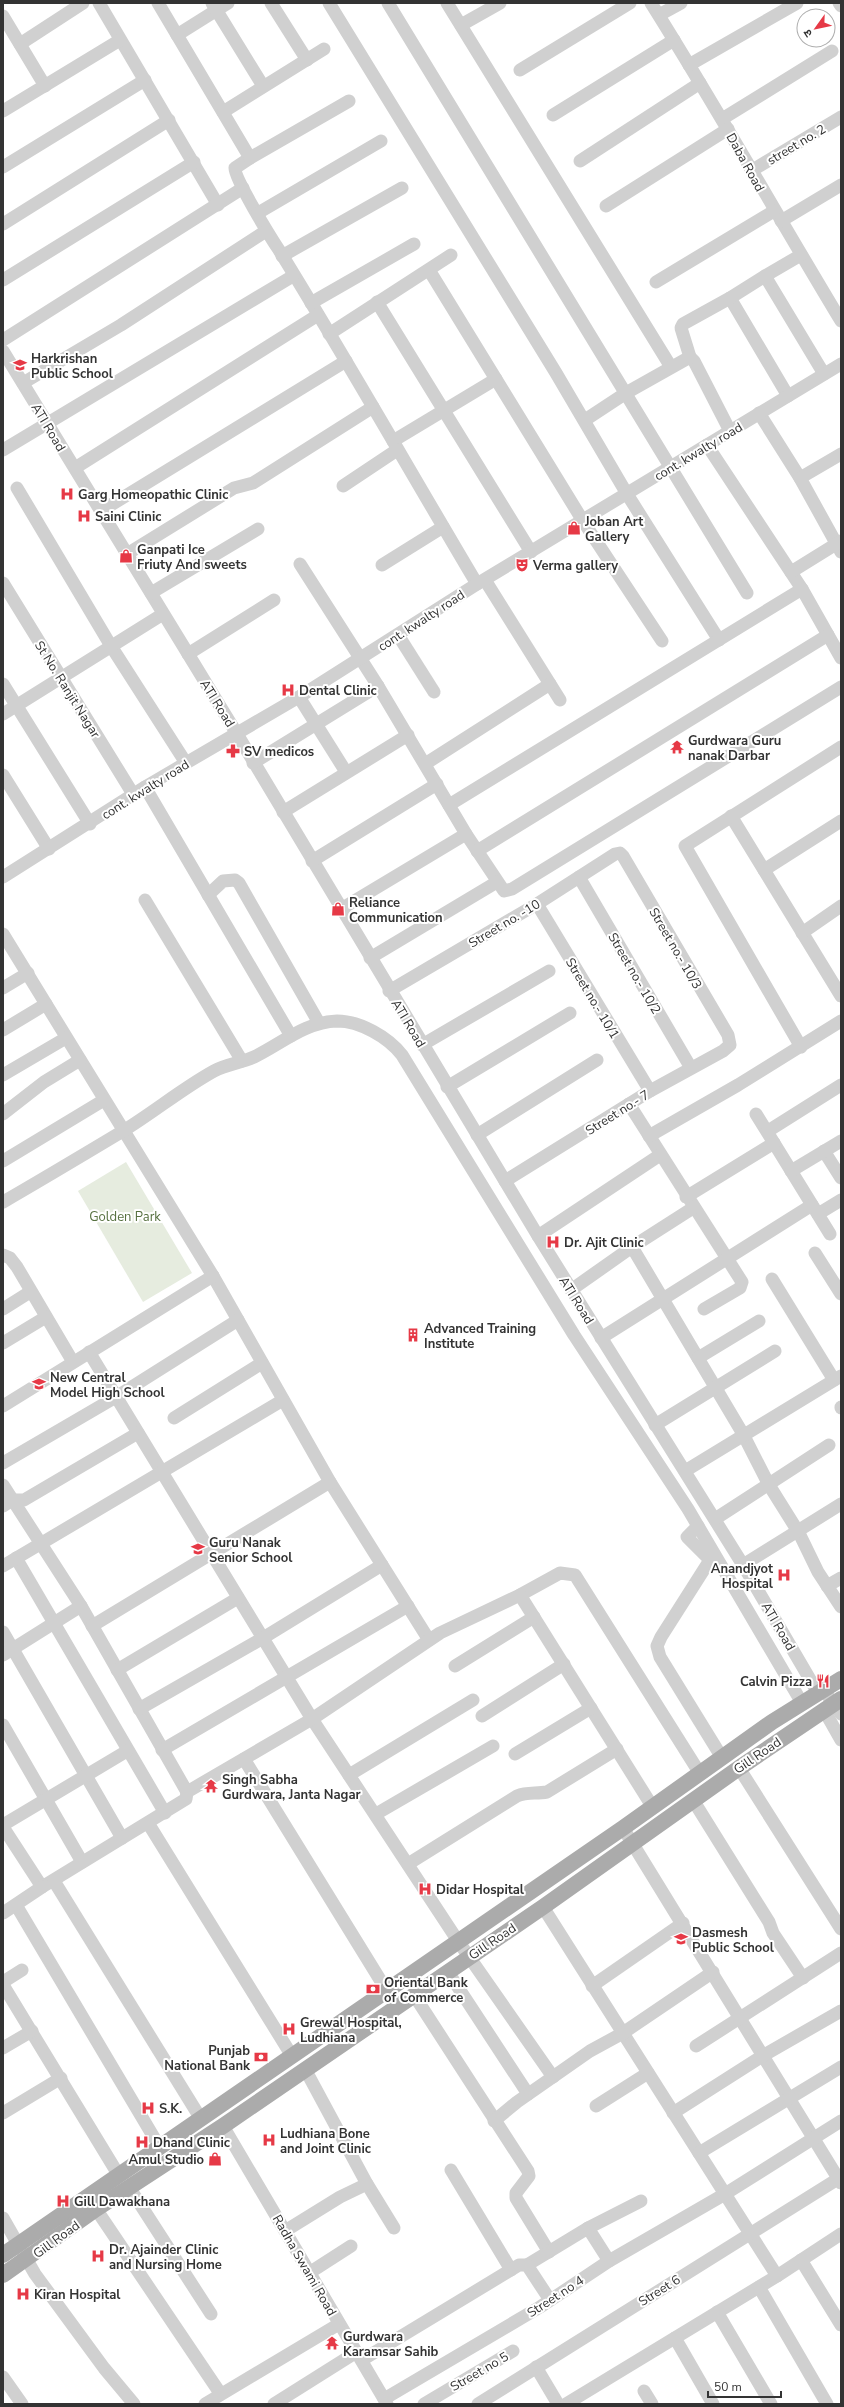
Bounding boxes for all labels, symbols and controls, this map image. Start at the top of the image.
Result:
north arrow [796,8,836,48]
text: उ [800,26,816,40]
street label: street no. 2 [764,120,829,169]
street label: Daba Road [722,130,769,195]
place label: Harkrishan Public School [31,350,114,383]
school or university icon: Harkrishan Public School [12,357,28,373]
street label: ATI Road [27,400,70,455]
street label: cont. kwalty road [651,418,746,485]
hospital icon: Garg Homeopathic Clinic [59,486,75,502]
place label: Garg Homeopathic Clinic [78,486,228,504]
hospital icon: Saini Clinic [76,508,92,524]
place label: Saini Clinic [95,508,161,526]
place label: Joban Art Gallery [584,513,644,546]
shop icon: Joban Art Gallery [566,520,582,536]
place label: Ganpati Ice Friuty And sweets [137,541,247,574]
shop icon: Ganpati Ice Friuty And sweets [118,548,134,564]
theatre icon: Verma gallery [514,557,530,573]
place label: Verma gallery [532,557,618,575]
street label: cont. kwalty road [375,586,468,656]
street label: St No. Ranjit Nagar [30,638,104,742]
street label: ATI Road [195,676,239,731]
hospital icon: Dental Clinic [280,682,296,698]
place label: Dental Clinic [299,682,377,700]
place label: Gurdwara Guru nanak Darbar [688,732,781,765]
temple icon: Gurdwara Guru nanak Darbar [669,739,685,755]
pharmacy icon: SV medicos [225,743,241,759]
place label: SV medicos [244,743,314,761]
street label: cont. kwalty road [98,756,193,824]
place label: Reliance Communication [349,894,443,927]
street label: Street no. -10 [465,895,544,952]
shop icon: Reliance Communication [330,901,346,917]
street label: Street no.- 10/3 [644,904,706,993]
street label: Street no.- 10/2 [603,929,665,1018]
street label: Street no.- 10/1 [561,955,623,1042]
street label: ATI Road [387,996,430,1051]
street label: Street no.- 7 [582,1086,653,1140]
park label: Golden Park [89,1208,161,1226]
hospital icon: Dr. Ajit Clinic [545,1234,561,1250]
place label: Dr. Ajit Clinic [564,1234,644,1252]
street label: ATI Road [554,1273,598,1328]
place label: Advanced Training Institute [424,1320,536,1353]
building icon: Advanced Training Institute [405,1327,421,1343]
place label: New Central Model High School [50,1369,166,1402]
school or university icon: New Central Model High School [31,1376,47,1392]
place label: Guru Nanak Senior School [209,1534,293,1567]
school or university icon: Guru Nanak Senior School [190,1541,206,1557]
place label: Anandjyot Hospital [711,1560,774,1593]
hospital icon: Anandjyot Hospital [776,1567,792,1583]
street label: ATI Road [757,1599,799,1654]
place label: Calvin Pizza [740,1673,812,1691]
restaurant icon: Calvin Pizza [815,1673,831,1689]
street label: Gill Road [730,1733,785,1778]
place label: Singh Sabha Gurdwara, Janta Nagar [222,1771,362,1804]
temple icon: Singh Sabha Gurdwara, Janta Nagar [203,1778,219,1794]
hospital icon: Didar Hospital [417,1881,433,1897]
place label: Didar Hospital [436,1881,525,1899]
street label: Gill Road [465,1919,520,1964]
place label: Dasmesh Public School [692,1924,775,1957]
school or university icon: Dasmesh Public School [673,1931,689,1947]
place label: Oriental Bank of Commerce [384,1974,469,2007]
bank icon: Oriental Bank of Commerce [365,1981,381,1997]
place label: Grewal Hospital, Ludhiana [300,2014,402,2047]
hospital icon: Grewal Hospital, Ludhiana [281,2021,297,2037]
place label: Punjab National Bank [164,2042,251,2075]
bank icon: Punjab National Bank [253,2049,269,2065]
hospital icon: S.K. [140,2100,156,2116]
place label: S.K. [159,2100,182,2118]
place label: Ludhiana Bone and Joint Clinic [280,2125,371,2158]
hospital icon: Ludhiana Bone and Joint Clinic [261,2132,277,2148]
hospital icon: Dhand Clinic [134,2134,150,2150]
place label: Dhand Clinic [153,2134,230,2152]
place label: Amul Studio [128,2151,204,2169]
shop icon: Amul Studio [207,2151,223,2167]
hospital icon: Gill Dawakhana [55,2193,71,2209]
place label: Gill Dawakhana [74,2193,170,2211]
street label: Radha Swami Road [268,2212,340,2319]
street label: Gill Road [30,2217,84,2263]
place label: Dr. Ajainder Clinic and Nursing Home [109,2241,222,2274]
hospital icon: Dr. Ajainder Clinic and Nursing Home [90,2248,106,2264]
street label: Street 6 [635,2271,684,2311]
street label: Street no 4 [524,2272,588,2322]
hospital icon: Kiran Hospital [15,2286,31,2302]
place label: Kiran Hospital [34,2286,121,2304]
place label: Gurdwara Karamsar Sahib [343,2328,439,2361]
temple icon: Gurdwara Karamsar Sahib [324,2335,340,2351]
street label: Street no 5 [447,2348,512,2396]
scale bar [708,2373,781,2399]
text: 50 m [714,2379,742,2395]

